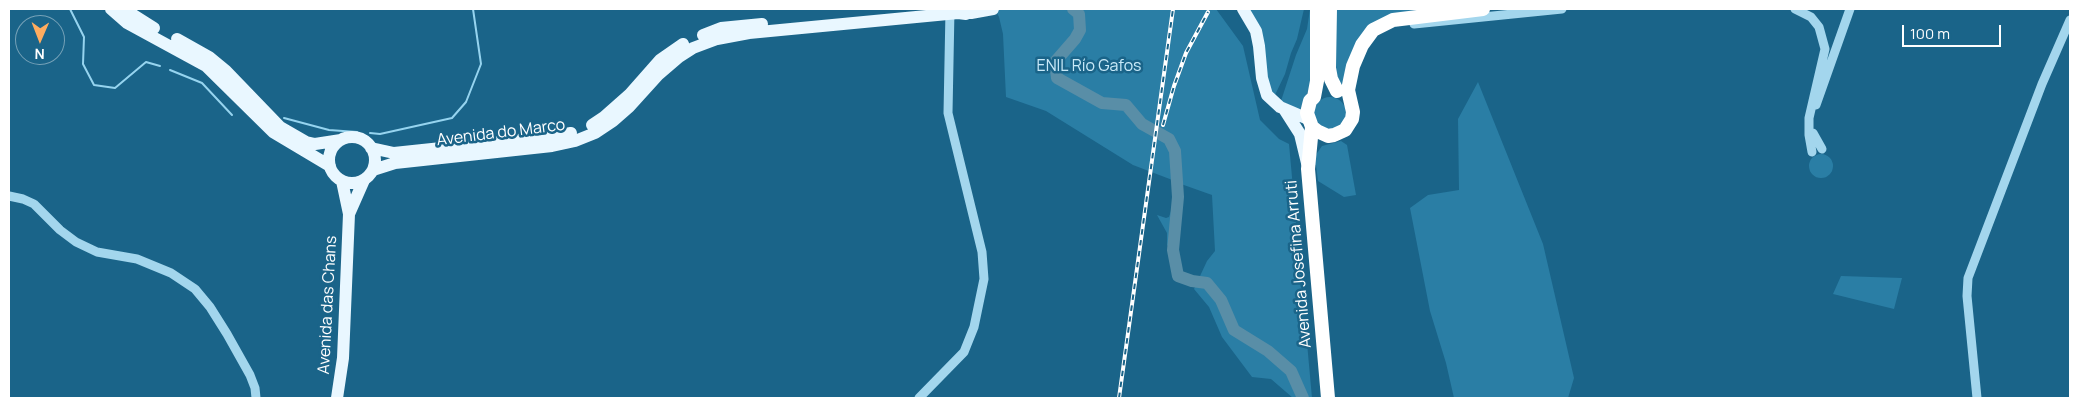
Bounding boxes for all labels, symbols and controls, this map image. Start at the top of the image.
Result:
north arrow [15,15,65,65]
scale bar [1904,15,2003,47]
text: 100 m [1910,23,1950,44]
text: N [35,45,45,64]
park label: ENIL Río Gafos [1037,57,1141,77]
street label: Avenida do Marco [436,116,566,150]
street label: Avenida Josefina Arruti [1282,179,1316,349]
street label: Avenida das Chans [315,235,341,375]

